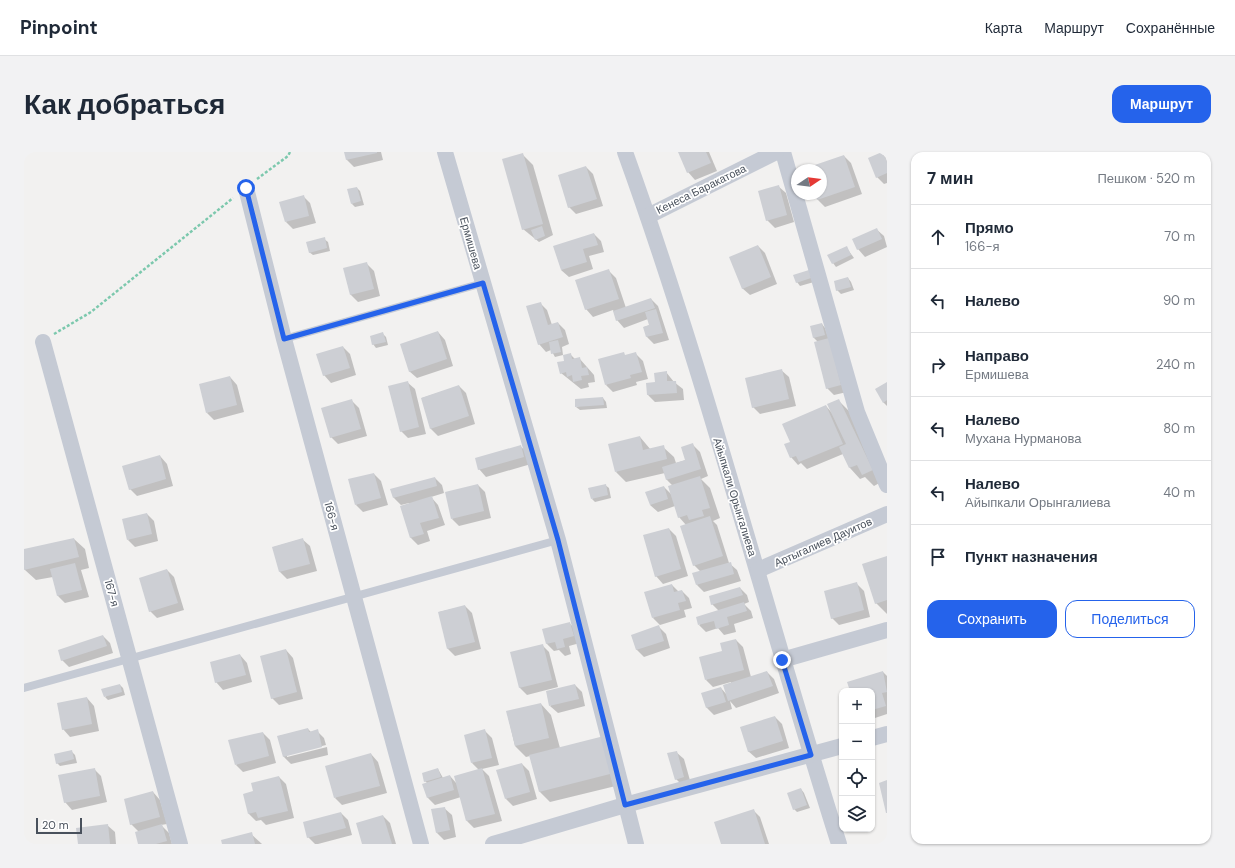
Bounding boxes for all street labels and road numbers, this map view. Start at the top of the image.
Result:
street label: Кенеса Баракатова [654,161,749,217]
street label: Ермишева [457,215,485,272]
street label: Айыпкали Орынгалиева [710,436,760,559]
street label: 166-я [321,500,343,532]
street label: Артыгалиев Дауитов [772,514,874,570]
street label: 167-я [102,578,122,608]

